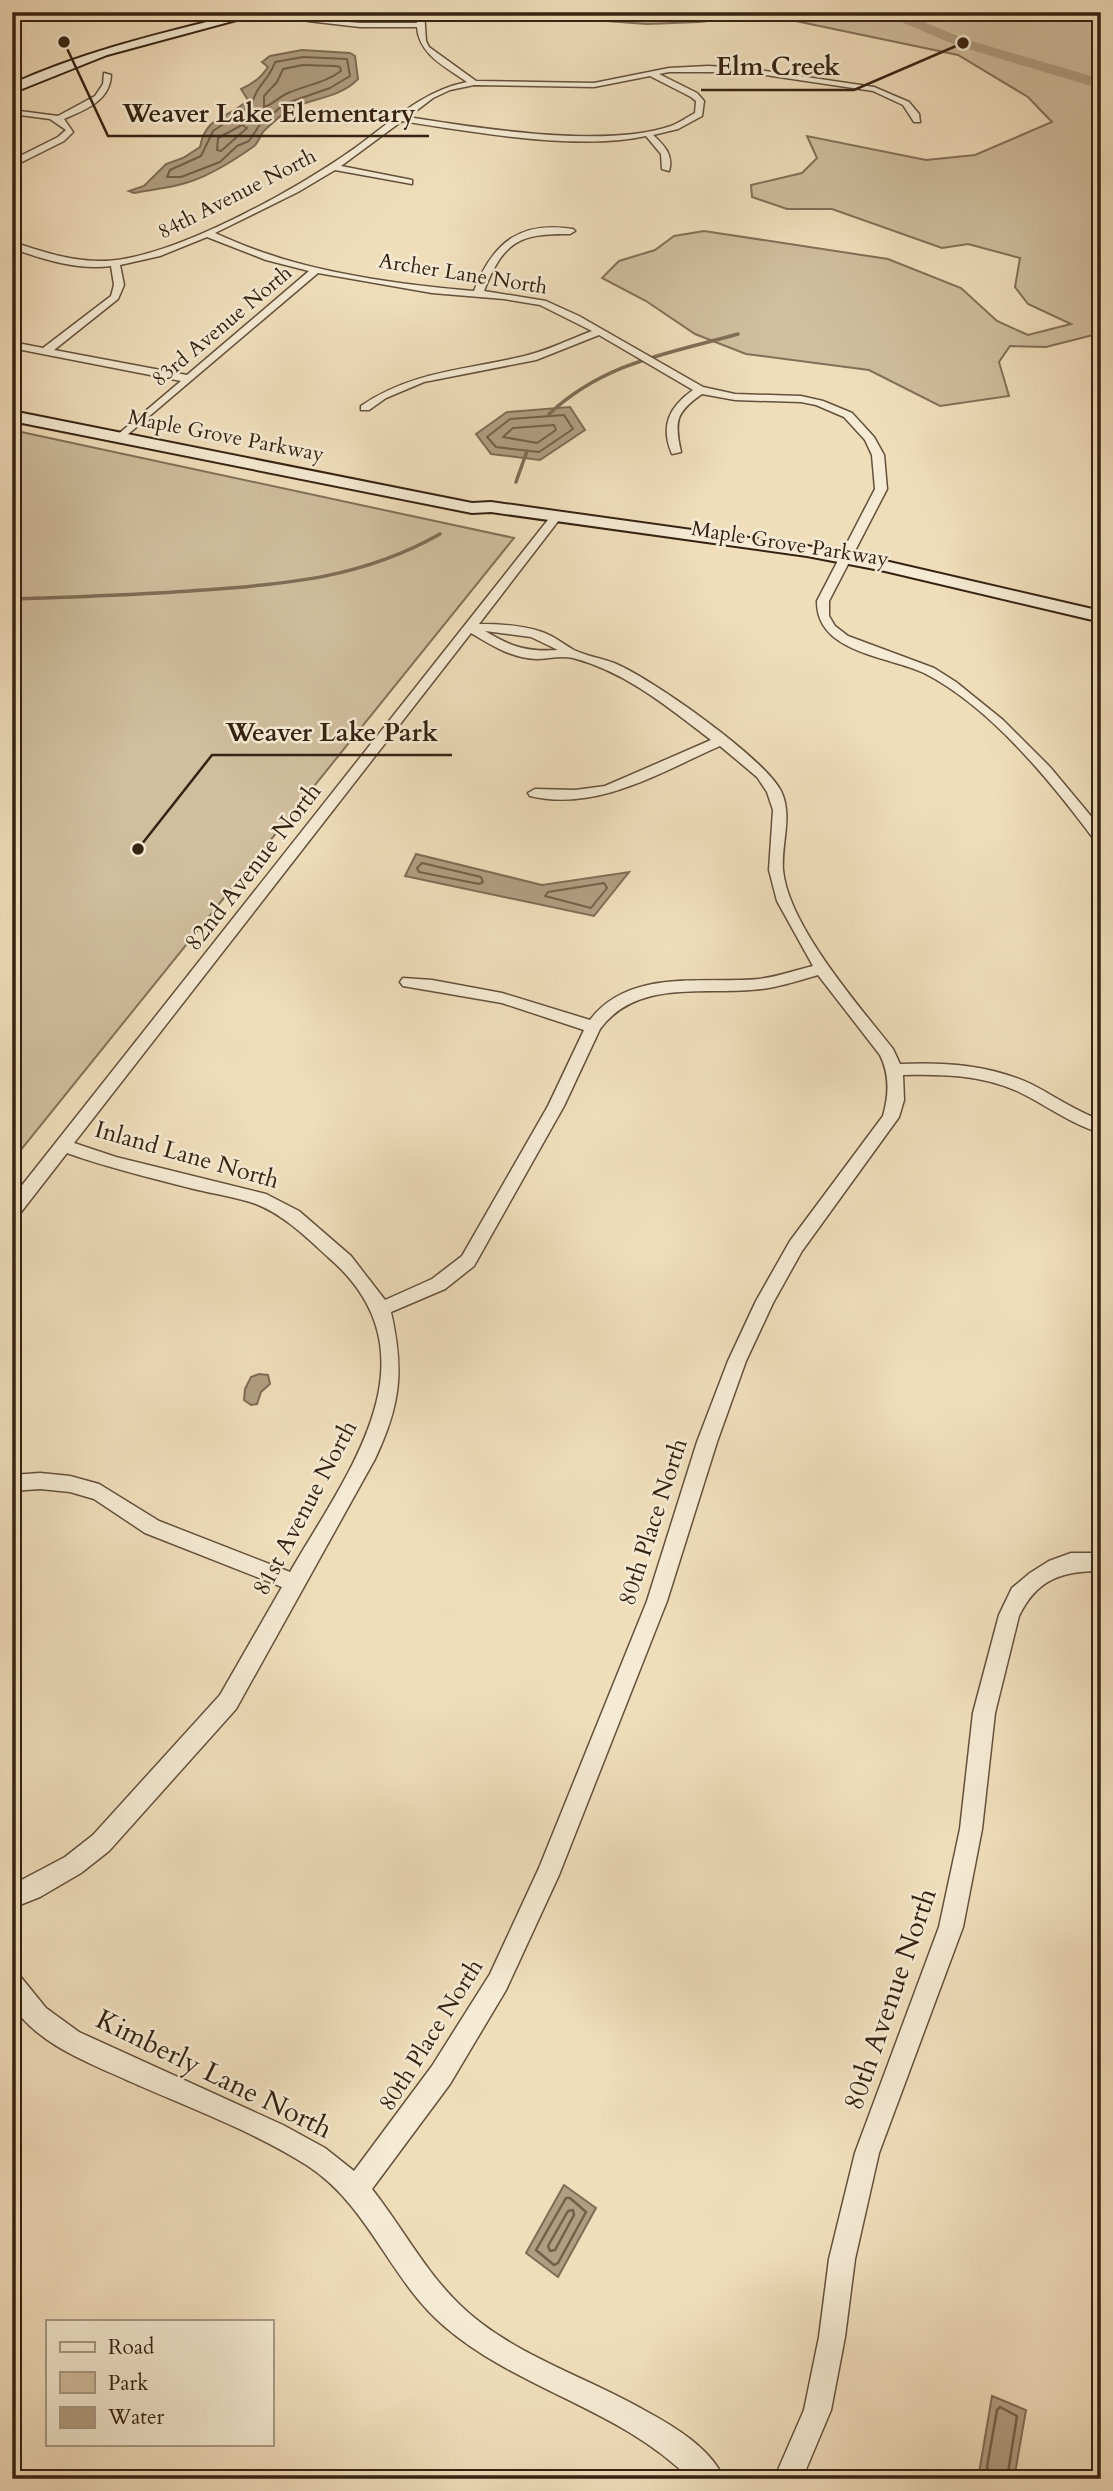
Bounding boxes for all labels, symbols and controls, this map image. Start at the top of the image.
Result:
callout: Elm Creek [701,43,854,90]
text: Elm Creek [716,49,841,84]
callout: Weaver Lake Elementary [108,89,429,136]
text: Weaver Lake Elementary [121,96,416,131]
street label: 84th Avenue North [153,141,322,246]
street label: Archer Lane North [377,246,550,302]
street label: 83rd Avenue North [146,258,299,393]
street label: Maple Grove Parkway [125,403,327,469]
street label: Maple Grove Parkway [689,514,891,574]
callout: Weaver Lake Park [212,708,452,755]
text: Weaver Lake Park [225,715,439,750]
street label: 82nd Avenue North [177,776,329,958]
street label: Inland Lane North [91,1113,283,1197]
street label: 81st Avenue North [245,1415,365,1601]
street label: 80th Place North [610,1434,696,1610]
street label: 80th Avenue North [834,1883,946,2115]
street label: 80th Place North [371,1953,491,2117]
street label: Kimberly Lane North [90,2000,338,2148]
legend [46,2320,273,2446]
text: Road [108,2333,154,2362]
text: Park [108,2369,149,2398]
text: Water [107,2403,164,2432]

